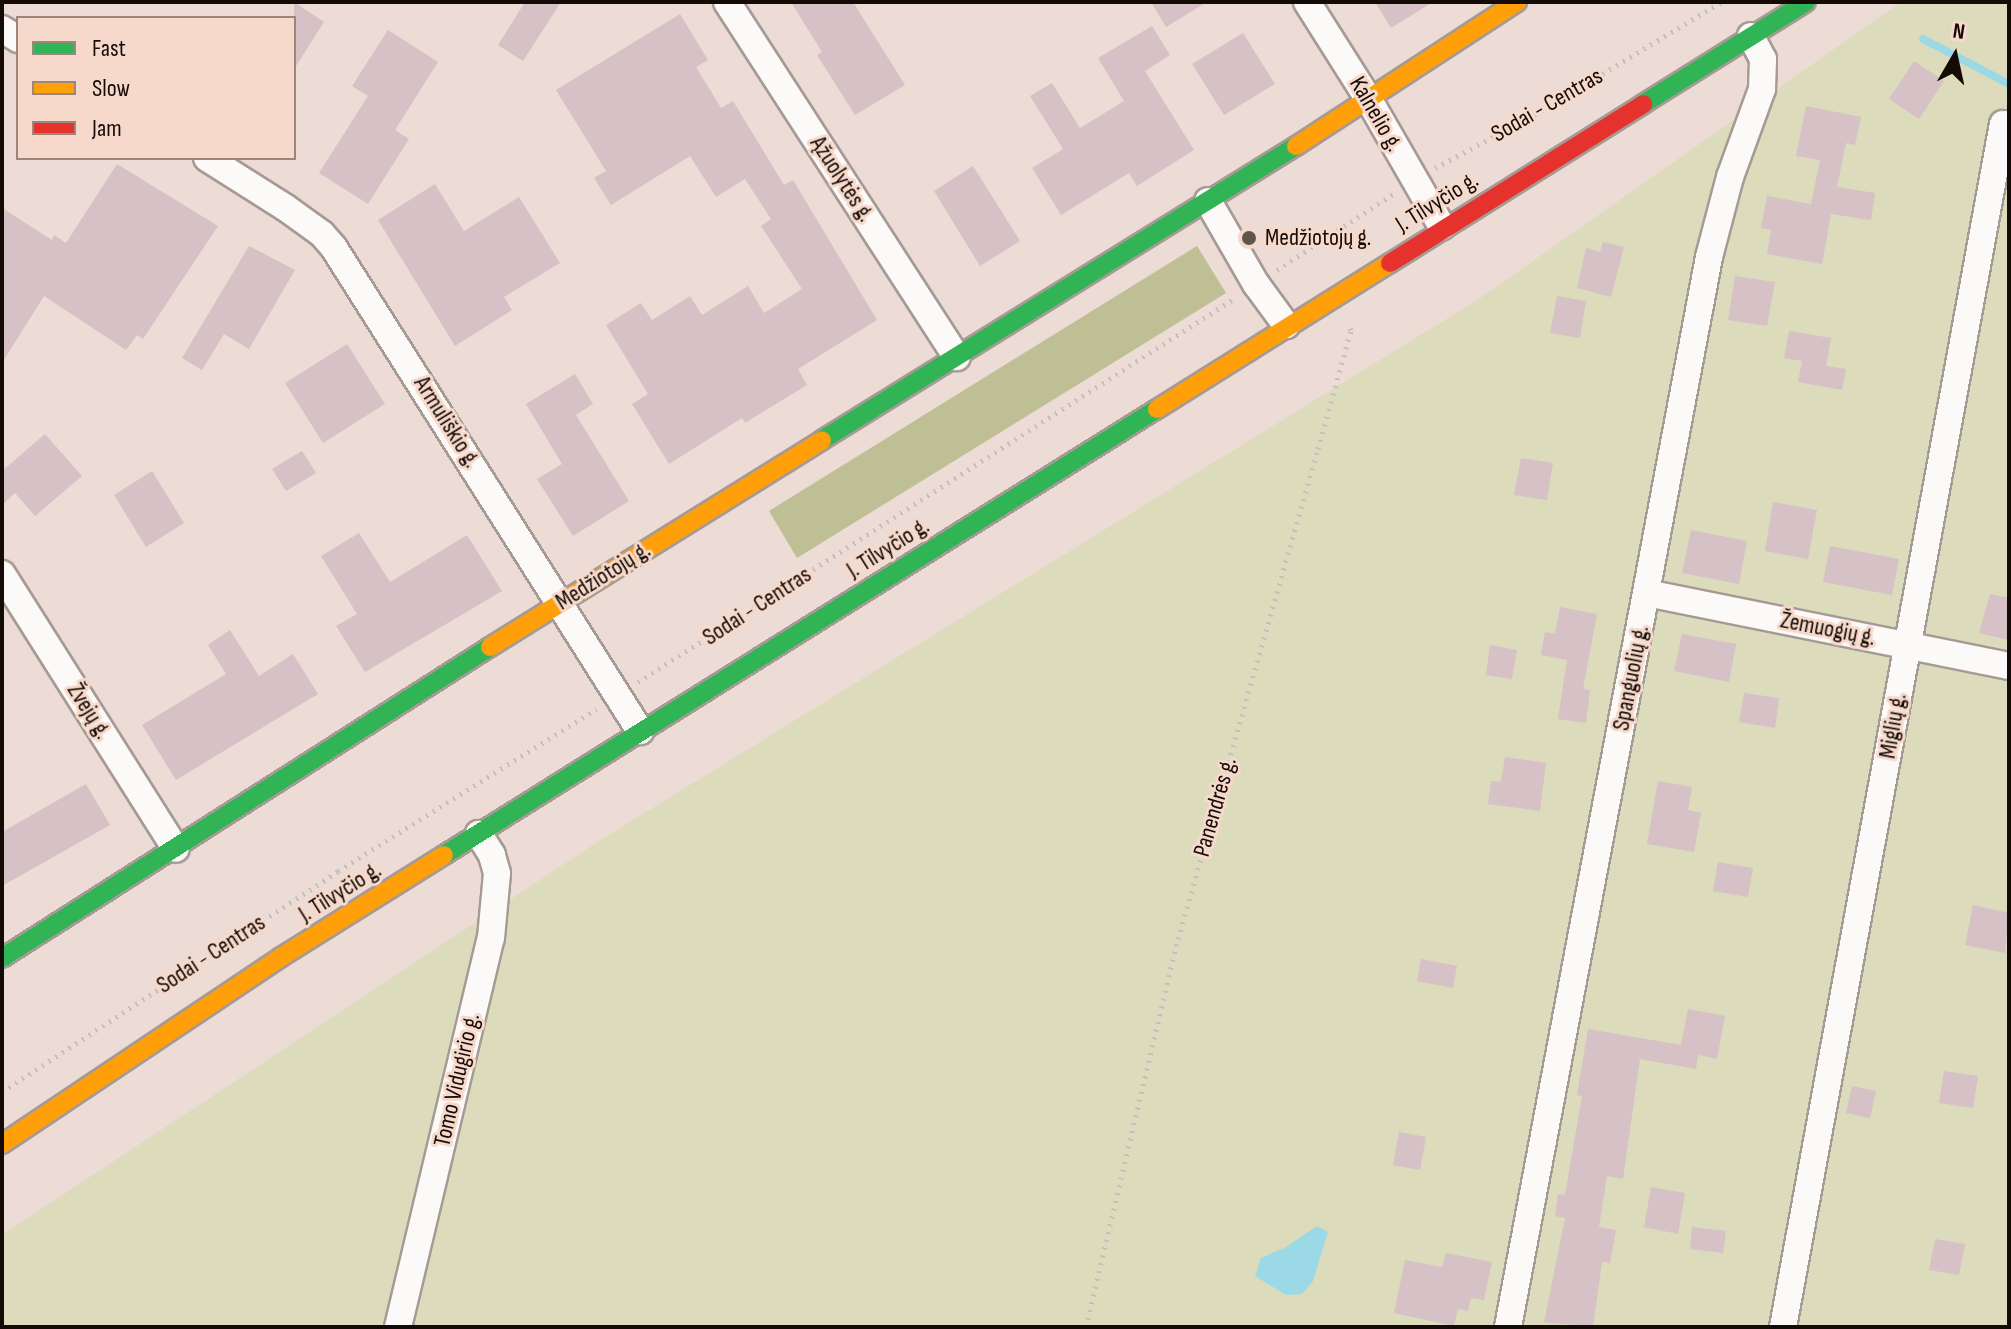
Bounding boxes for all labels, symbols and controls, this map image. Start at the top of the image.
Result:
legend [16,16,296,160]
north arrow [1915,16,1995,96]
text: N [1951,18,1967,46]
text: Fast [92,34,126,63]
street label: Sodai - Centras [1486,62,1608,148]
street label: Kalnelio g. [1343,71,1409,157]
text: Slow [92,74,130,103]
text: Jam [92,114,122,143]
street label: Ąžuolytės g. [804,131,880,227]
street label: J. Tilvyčio g. [1390,165,1484,239]
place label: Medžiotojų g. [1265,224,1371,252]
marker: Medžiotojų g. [1240,229,1258,247]
street label: Armuliškio g. [408,371,486,473]
street label: J. Tilvyčio g. [841,511,935,585]
street label: Medžiotojų g. [550,536,656,616]
street label: Sodai - Centras [697,560,817,652]
street label: Žemuogių g. [1778,606,1878,652]
street label: Spanguolių g. [1607,623,1655,733]
street label: Žvejų g. [61,678,117,744]
street label: Miglių g. [1873,691,1913,761]
street label: Panendrės g. [1187,754,1243,860]
street label: J. Tilvyčio g. [293,855,387,929]
street label: Sodai - Centras [151,908,271,1000]
street label: Tomo Vidugirio g. [428,1011,486,1149]

